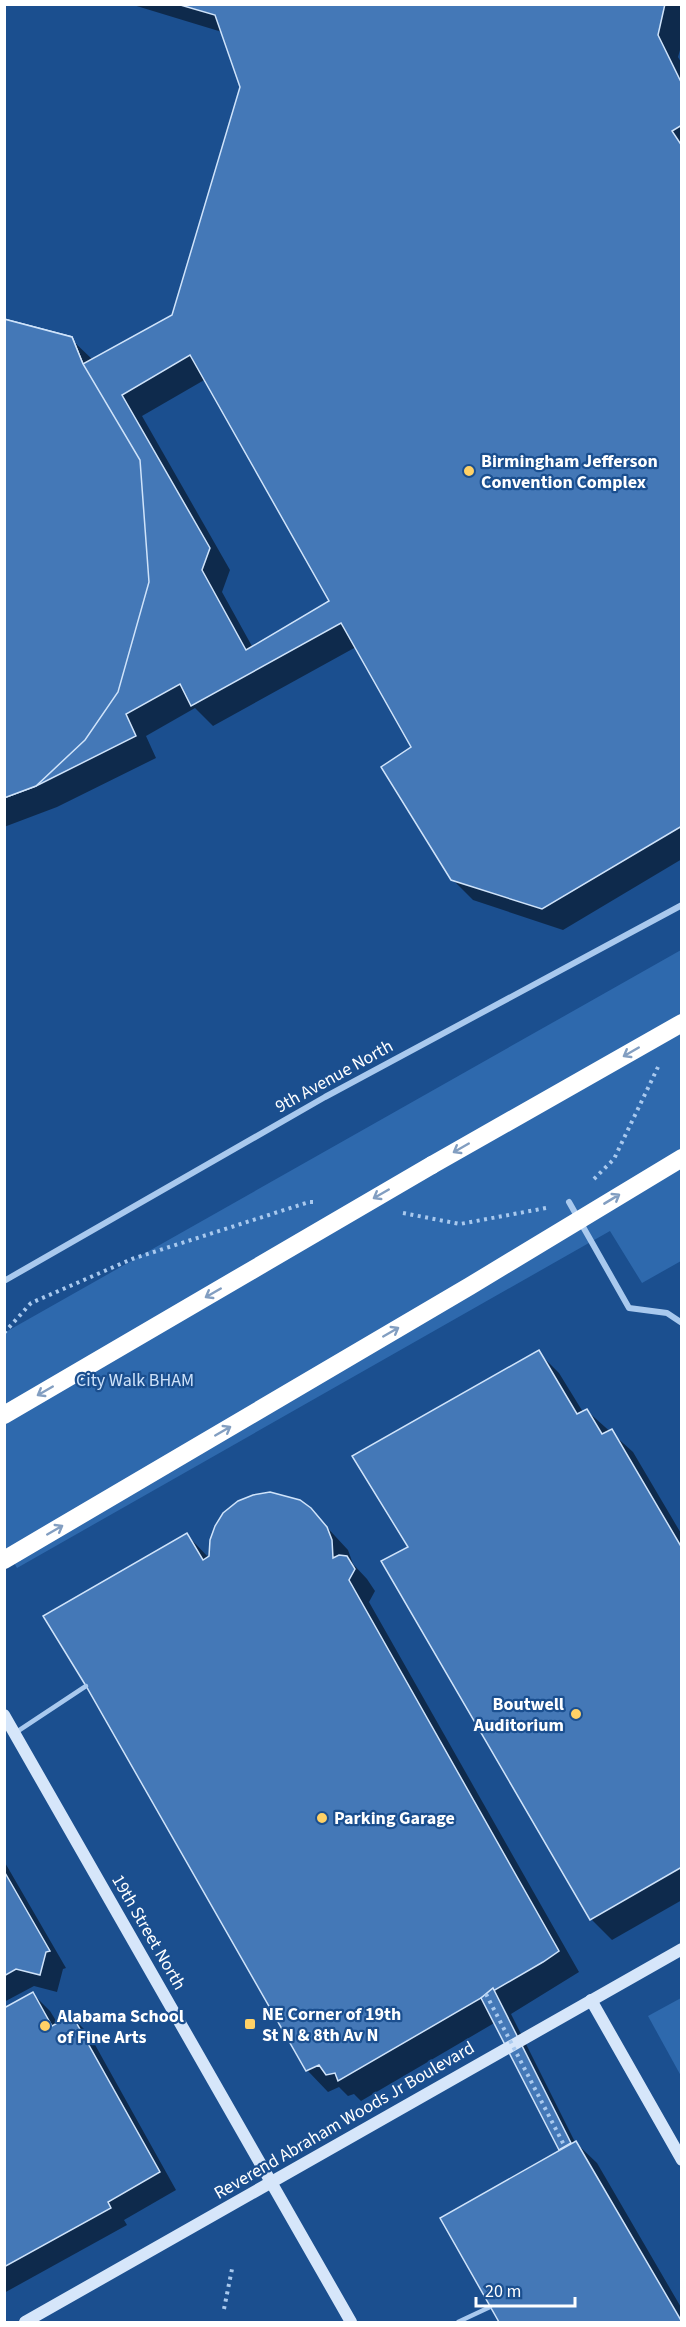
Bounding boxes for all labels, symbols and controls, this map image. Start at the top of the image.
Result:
place label: Birmingham Jefferson Convention Complex [481,449,658,495]
marker: Birmingham Jefferson Convention Complex [462,464,476,478]
street label: 9th Avenue North [271,1034,398,1119]
one-way arrow [623,1046,640,1058]
one-way arrow [453,1142,470,1154]
one-way arrow [373,1189,390,1201]
one-way arrow [603,1193,620,1205]
one-way arrow [205,1287,222,1299]
one-way arrow [382,1326,399,1338]
park label: City Walk BHAM [76,1368,194,1393]
one-way arrow [37,1385,54,1397]
one-way arrow [214,1425,231,1437]
one-way arrow [46,1524,63,1536]
place label: Boutwell Auditorium [473,1692,564,1738]
marker: Boutwell Auditorium [569,1707,583,1721]
place label: Parking Garage [334,1806,455,1831]
marker: Parking Garage [315,1811,329,1825]
street label: 19th Street North [105,1870,192,1995]
place label: NE Corner of 19th St N & 8th Av N [262,2002,401,2048]
place label: Alabama School of Fine Arts [56,2004,184,2050]
marker: NE Corner of 19th St N & 8th Av N [243,2017,257,2031]
marker: Alabama School of Fine Arts [38,2019,52,2033]
street label: Reverend Abraham Woods Jr Boulevard [209,2035,479,2206]
scale bar [476,2270,575,2308]
text: 20 m [485,2279,521,2304]

